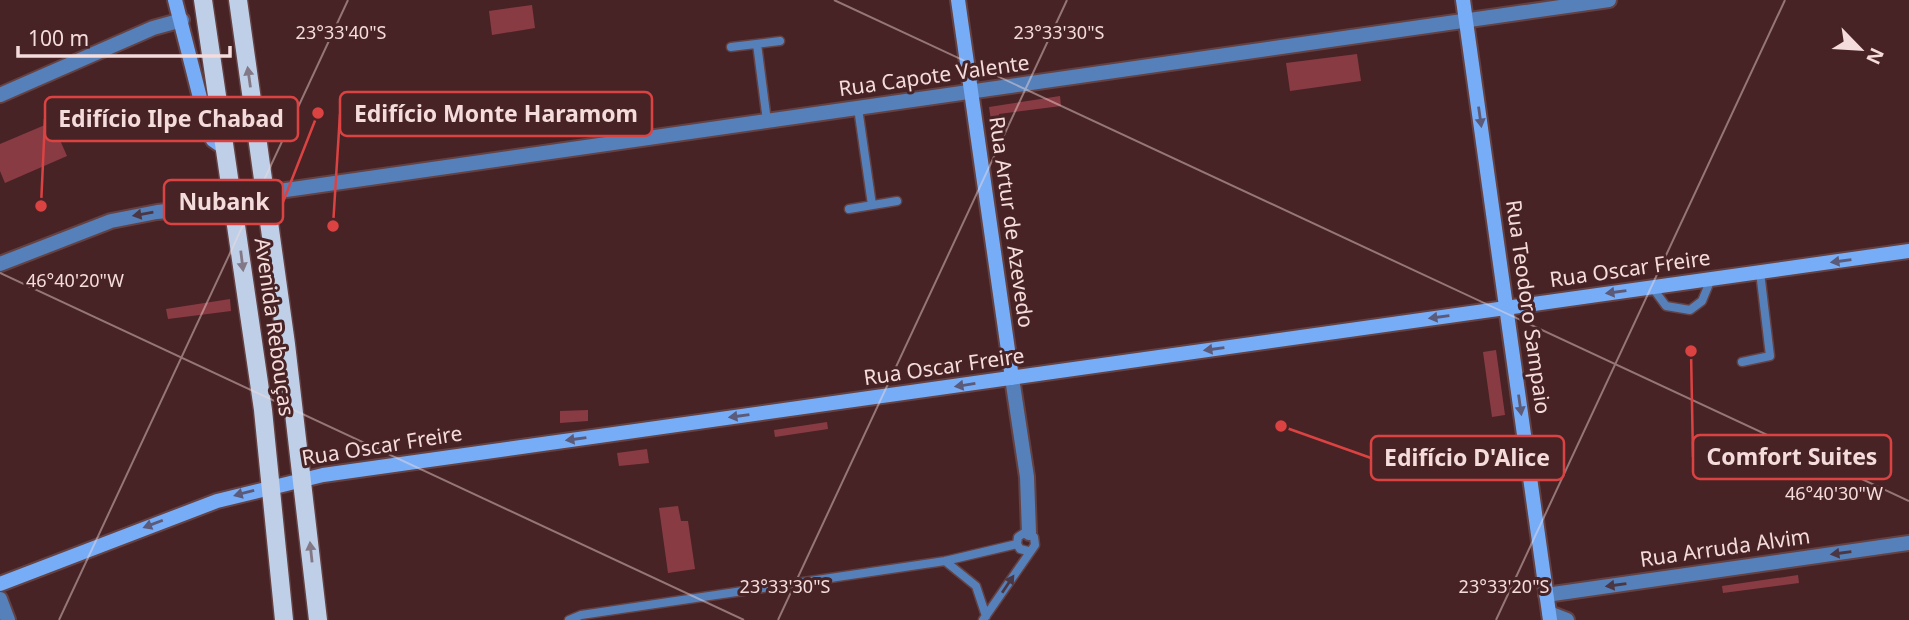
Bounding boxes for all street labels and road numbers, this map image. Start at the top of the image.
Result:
street label: Rua Capote Valente [837,48,1031,102]
street label: Rua Artur de Azevedo [983,114,1041,329]
street label: Rua Teodoro Sampaio [1500,198,1558,416]
street label: Avenida Rebouças [249,236,301,418]
street label: Rua Oscar Freire [1548,243,1712,293]
street label: Rua Oscar Freire [862,341,1026,391]
street label: Rua Oscar Freire [300,418,464,472]
street label: Rua Arruda Alvim [1638,521,1812,573]

